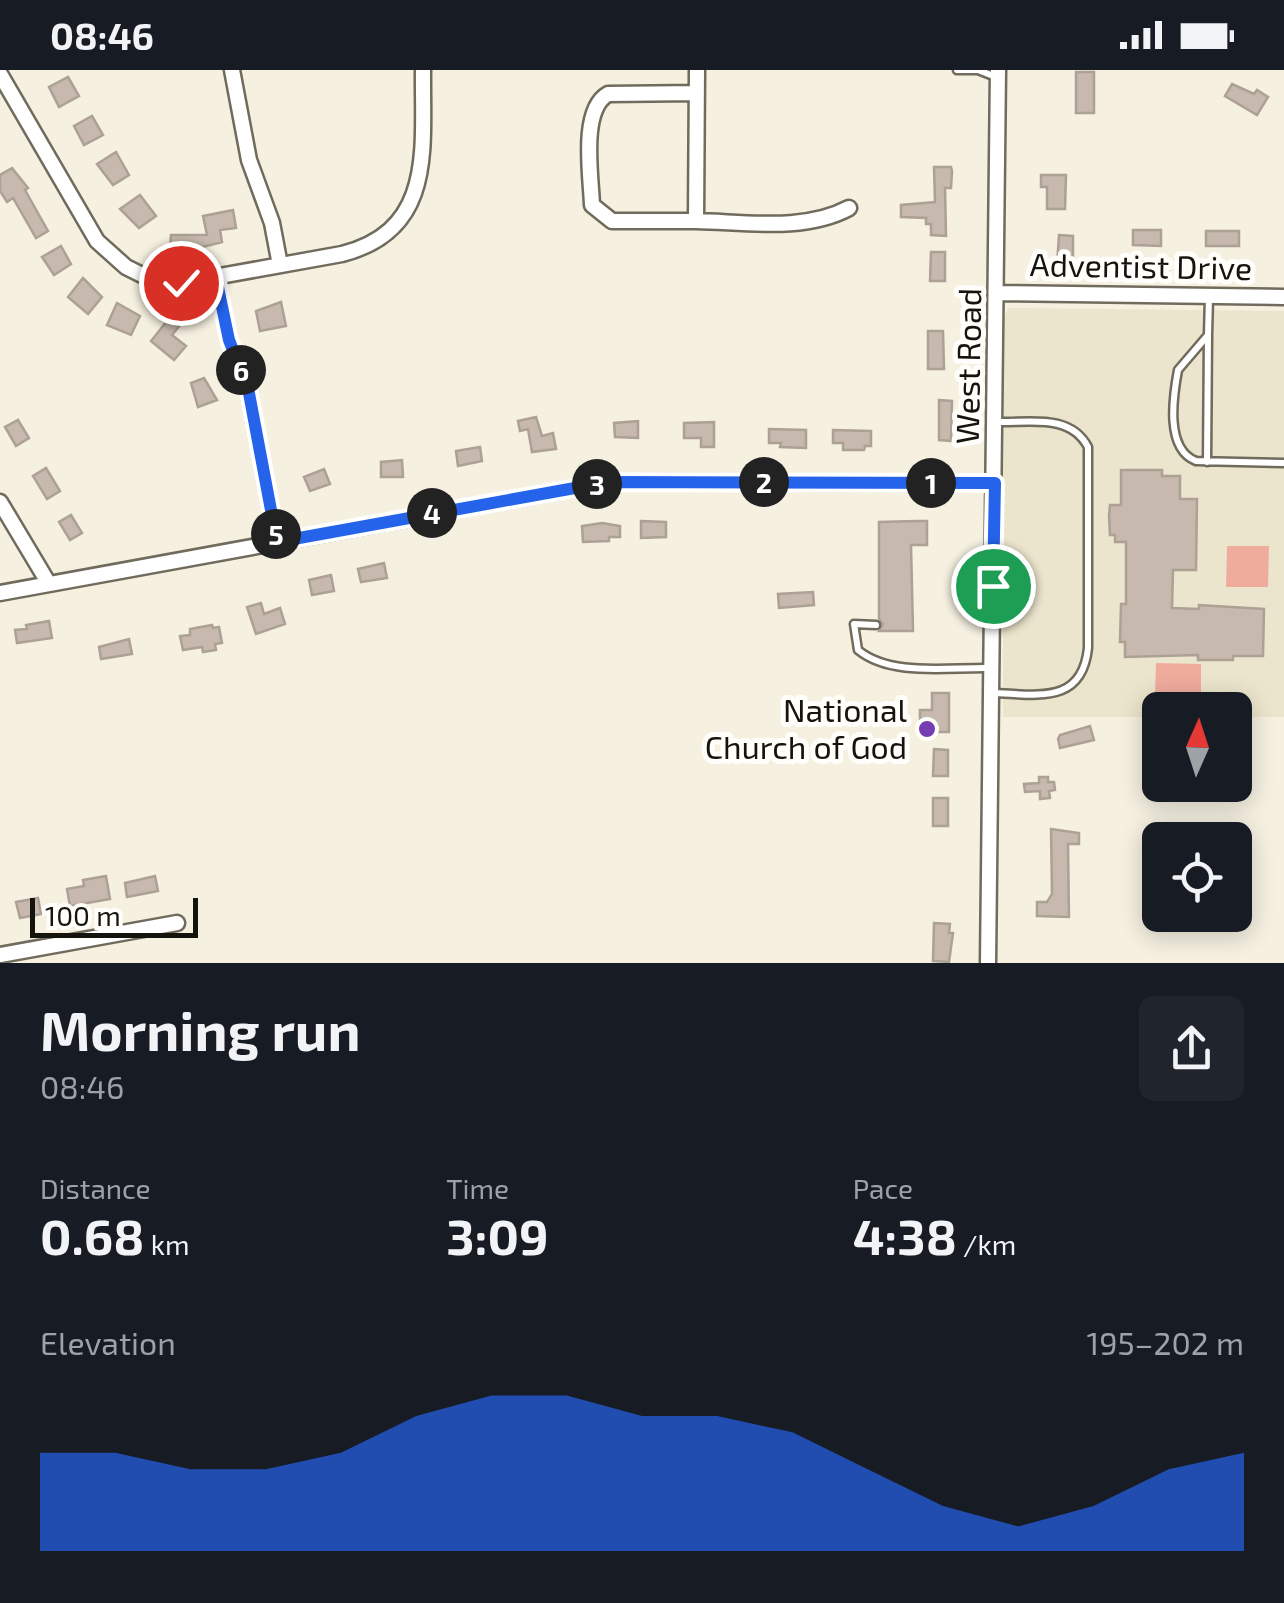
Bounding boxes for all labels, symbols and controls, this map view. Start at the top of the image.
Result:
text: 08:46 [50,12,154,58]
pin [139,241,224,326]
street label: Adventist Drive [1029,244,1253,286]
icon: check [154,256,209,311]
street label: West Road [947,288,987,444]
pin: 6 [216,345,266,395]
text: 6 [233,353,249,387]
pin: 2 [739,457,789,507]
pin: 1 [906,458,956,508]
pin: 3 [572,459,622,509]
text: 2 [756,465,772,499]
text: 1 [925,466,937,500]
text: 3 [589,467,605,501]
pin: 4 [407,488,457,538]
text: 4 [423,496,441,530]
pin: 5 [251,509,301,559]
text: 5 [268,517,284,551]
pin [951,544,1036,629]
icon: arrive [966,559,1021,614]
place label: National Church of God [705,690,907,765]
north arrow [1142,692,1252,802]
map controls [1142,692,1252,932]
marker: National Church of God [916,718,938,740]
button: locate [1142,822,1252,932]
scale bar [30,893,198,938]
text: 100 m [45,898,121,932]
text: Morning run [40,996,361,1062]
button: share [1139,996,1244,1101]
text: 08:46 [40,1067,124,1105]
text: Distance [40,1171,151,1205]
text: Time [446,1171,509,1205]
text: Pace [853,1171,913,1205]
text: 0.68 [40,1205,144,1265]
text: 3:09 [446,1205,549,1265]
text: 4:38 [853,1205,957,1265]
text: km [144,1227,189,1261]
text: /km [957,1227,1016,1261]
text: Elevation [40,1323,176,1361]
text: 195–202 m [1086,1323,1244,1361]

